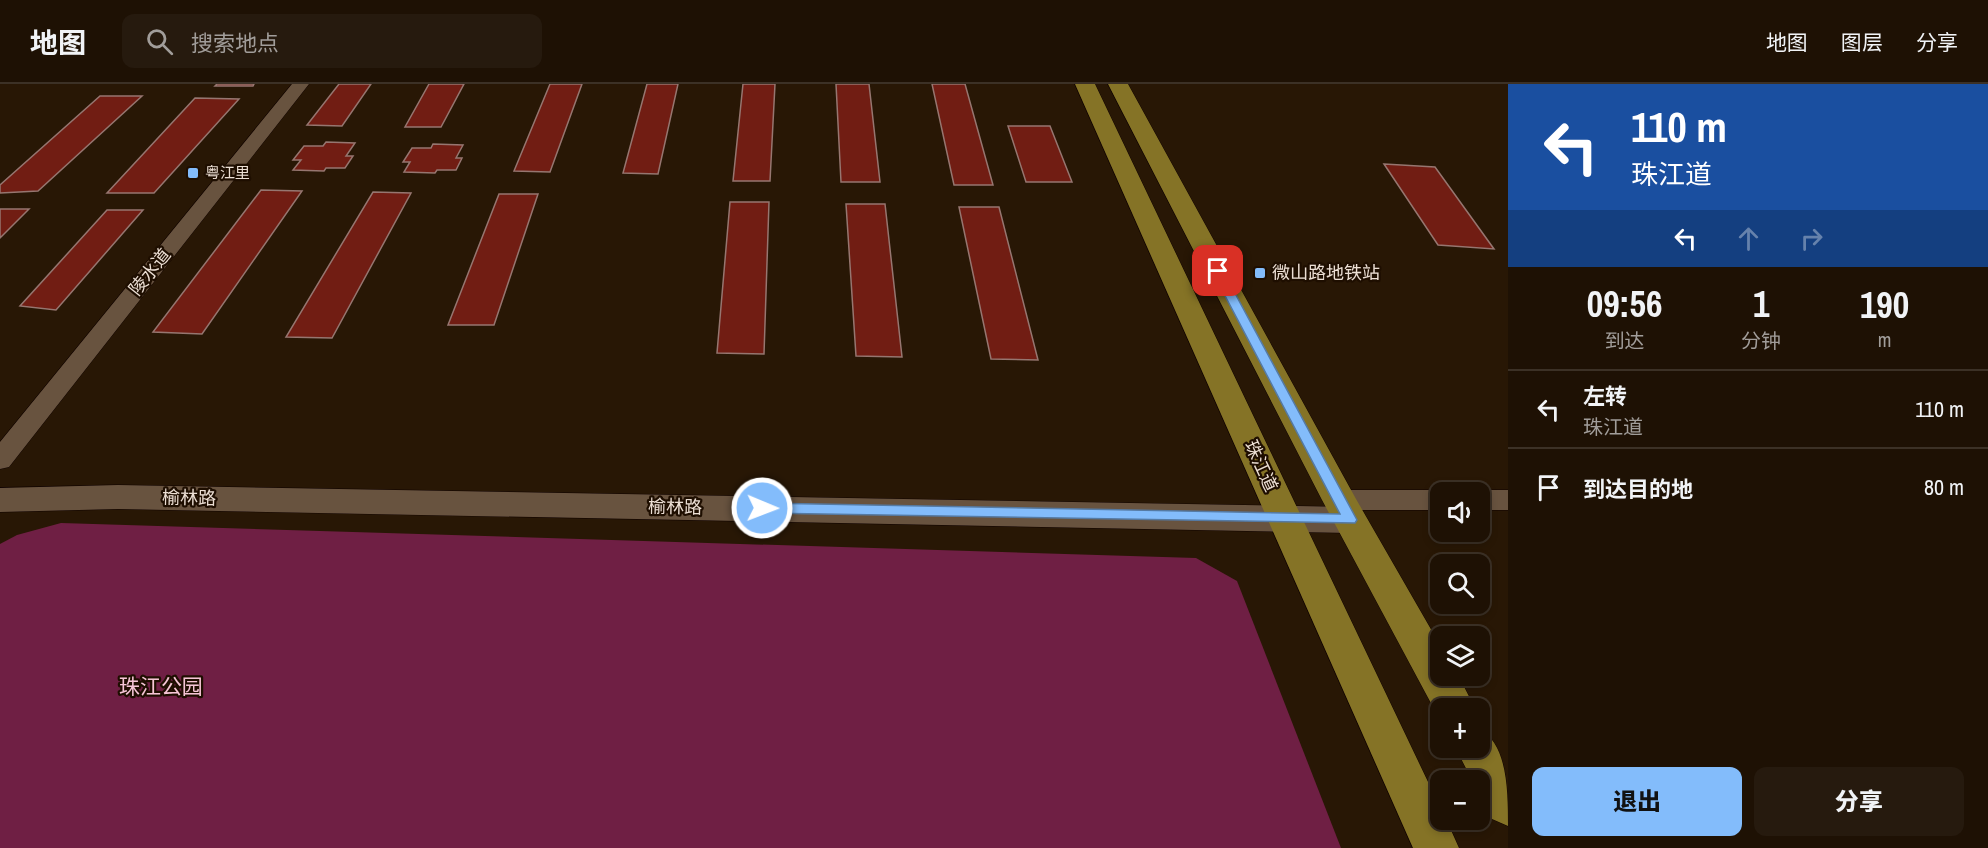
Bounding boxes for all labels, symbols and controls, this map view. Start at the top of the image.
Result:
search box [122,14,542,68]
text: 地图 [30,24,86,62]
icon: search [143,25,176,58]
text: 搜索地点 [191,28,279,58]
text: 地图 [1766,28,1808,57]
text: 图层 [1841,28,1883,57]
text: 分享 [1916,28,1958,57]
text: 110 m [1631,99,1727,155]
icon: left [1532,108,1610,186]
text: 珠江道 [1631,156,1712,192]
place label: 粤江里 [205,162,250,183]
marker: 粤江里 [186,166,200,180]
icon: left [1669,222,1702,255]
icon: ahead [1732,222,1765,255]
icon: right [1795,222,1828,255]
street label: 陵水道 [123,243,176,301]
pin [1192,245,1243,296]
icon: arrive [1201,254,1234,287]
place label: 微山路地铁站 [1272,260,1380,285]
marker: 微山路地铁站 [1253,266,1267,280]
text: 09:56 [1587,280,1662,328]
text: 1 [1753,280,1769,328]
text: 190 [1860,281,1909,329]
text: m [1878,326,1891,353]
text: 到达 [1605,327,1645,354]
text: 分钟 [1741,327,1781,354]
text: 左转 [1583,381,1627,411]
icon: left [1532,393,1565,426]
text: 110 m [1915,394,1964,424]
text: 珠江道 [1583,413,1643,440]
street label: 珠江道 [1239,436,1284,496]
icon: arrive [1532,471,1565,504]
text: 80 m [1924,472,1964,502]
text: 到达目的地 [1583,474,1693,504]
position arrow [730,476,794,540]
map controls [1430,482,1490,830]
button: sound [1430,482,1490,542]
street label: 榆林路 [162,485,216,510]
street label: 榆林路 [648,494,702,519]
button: search [1430,554,1490,614]
button: layers [1430,626,1490,686]
park label: 珠江公园 [119,672,203,701]
button: + [1430,698,1490,758]
button: 退出 [1532,767,1742,836]
button: 分享 [1754,767,1964,836]
button: − [1430,770,1490,830]

